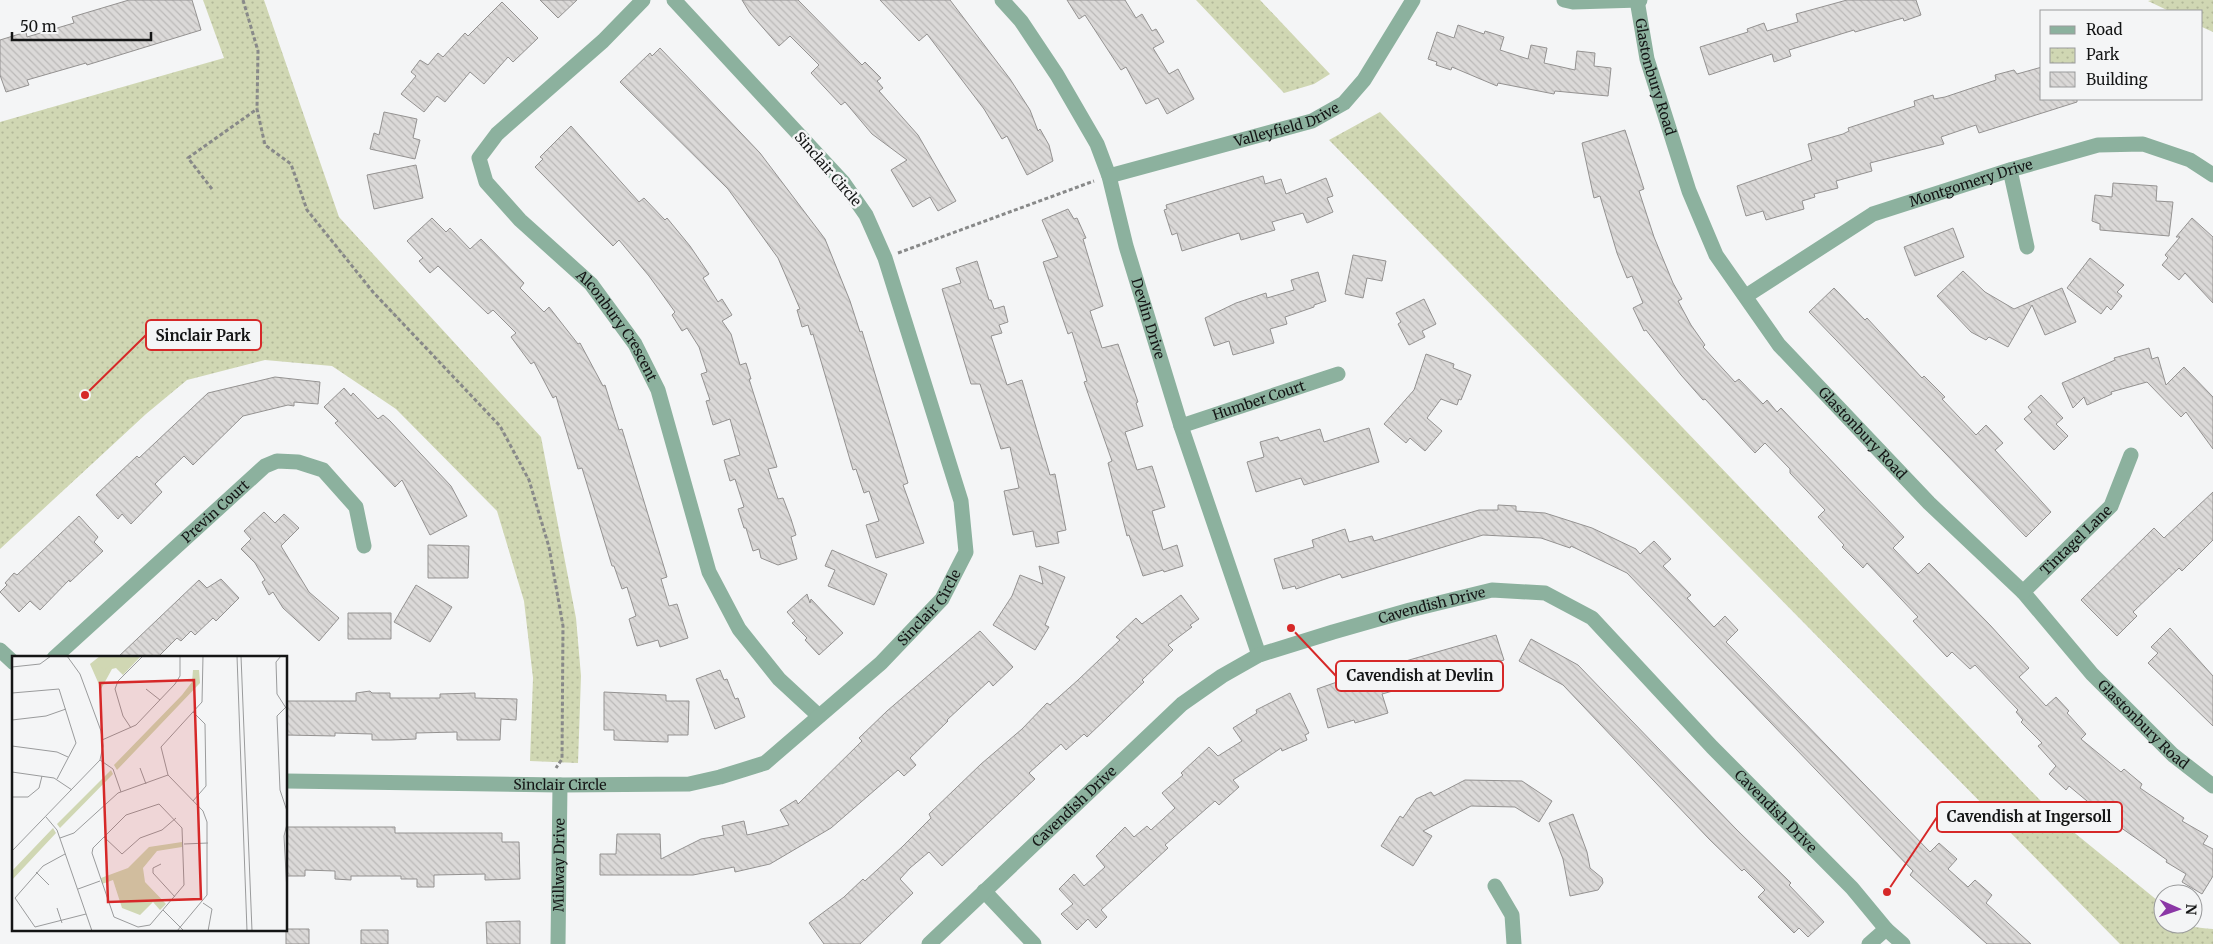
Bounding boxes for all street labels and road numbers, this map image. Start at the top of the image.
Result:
street label: Glastonbury Road [1631,17,1680,138]
street label: Valleyfield Drive [1231,99,1342,151]
street label: Sinclair Circle [791,128,865,210]
street label: Montgomery Drive [1907,155,2035,211]
street label: Alconbury Crescent [572,265,661,385]
street label: Devlin Drive [1127,276,1169,361]
street label: Humber Court [1210,376,1308,424]
street label: Glastonbury Road [1815,383,1911,483]
street label: Previn Court [178,476,253,547]
street label: Tintagel Lane [2036,501,2115,579]
street label: Sinclair Circle [893,566,965,649]
street label: Cavendish Drive [1376,583,1487,628]
street label: Glastonbury Road [2094,676,2193,773]
street label: Cavendish Drive [1028,762,1120,851]
street label: Cavendish Drive [1731,766,1821,856]
street label: Sinclair Circle [513,775,607,794]
street label: Millway Drive [549,818,569,912]

